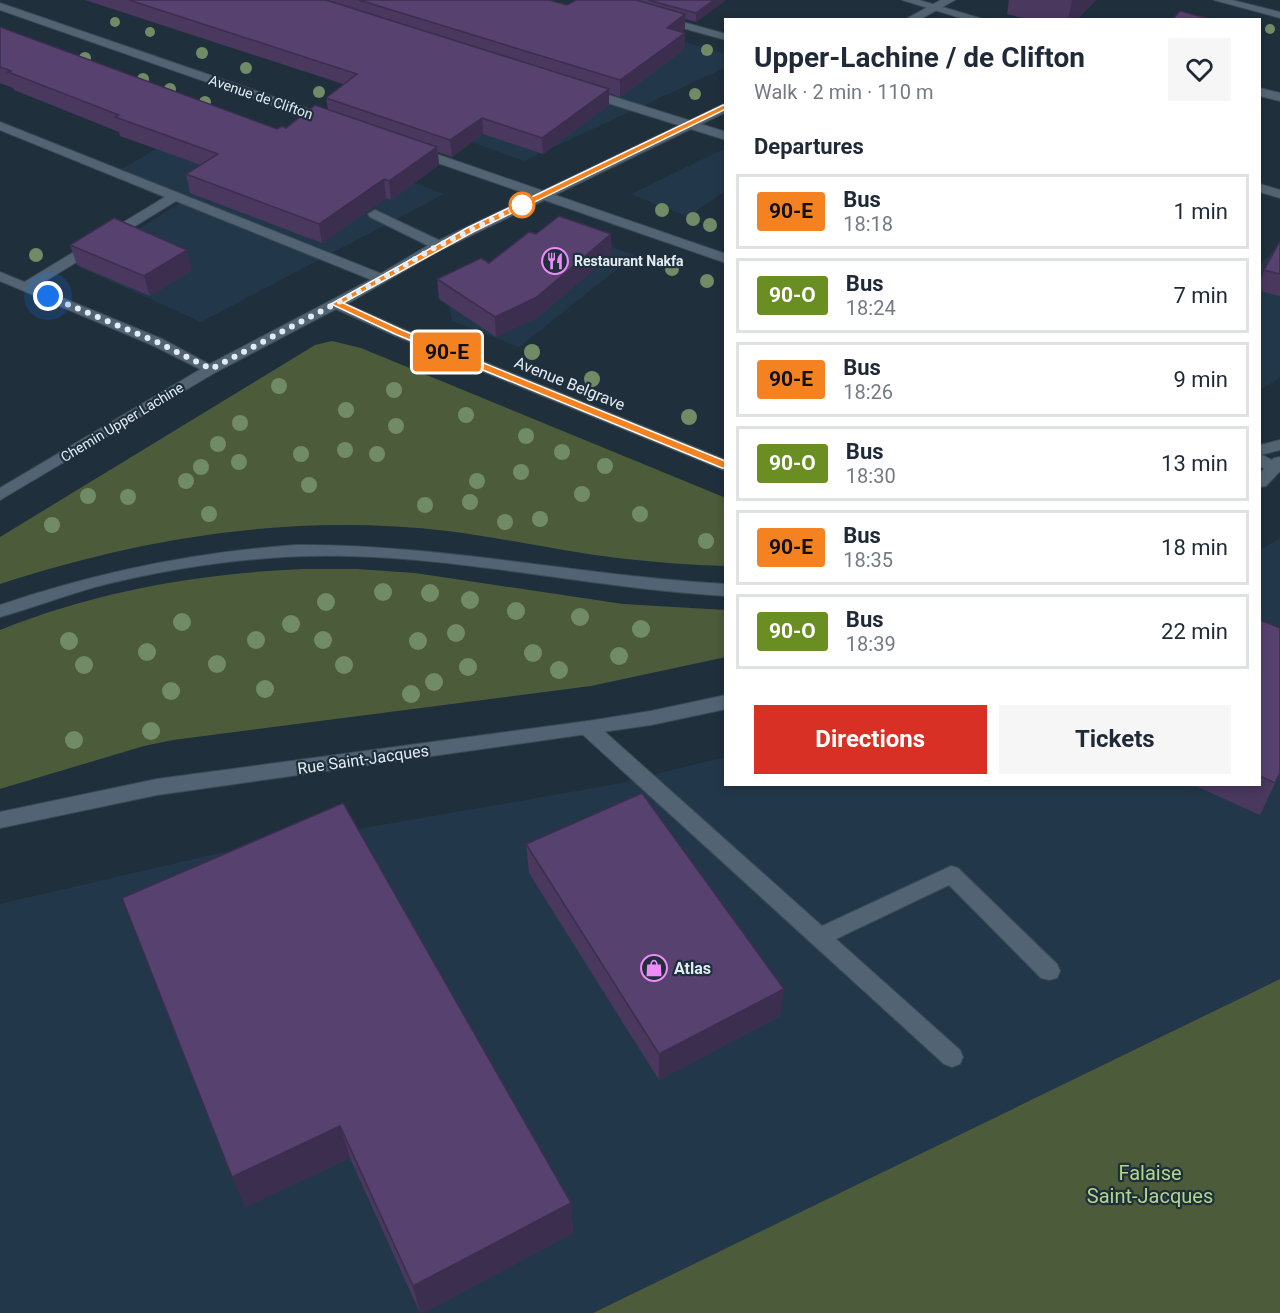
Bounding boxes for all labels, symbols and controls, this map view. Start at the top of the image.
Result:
button: heart [1168,38,1231,101]
text: Upper-Lachine / de Clifton [754,41,1085,74]
street label: Avenue de Clifton [207,72,315,122]
text: Walk · 2 min · 110 m [754,80,933,104]
text: Departures [754,134,864,159]
text: Bus [843,187,881,212]
unlabelled marker [509,192,535,218]
text: 90-E [769,199,813,223]
text: 1 min [1173,199,1228,224]
text: 18:18 [843,212,893,236]
restaurant icon: Restaurant Nakfa [540,246,570,276]
place label: Restaurant Nakfa [574,253,684,269]
text: Bus [846,271,884,296]
your location [33,281,63,311]
text: 90-O [769,283,816,307]
text: 7 min [1173,283,1228,308]
text: 18:24 [846,296,896,320]
line badge: 90-E [405,332,489,372]
text: 90-E [425,340,469,364]
street label: Avenue Belgrave [512,353,628,414]
text: Bus [843,355,881,380]
text: 90-E [769,367,813,391]
text: 9 min [1173,367,1228,392]
street label: Chemin Upper Lachine [58,379,186,465]
text: 18:26 [843,380,893,404]
text: Bus [846,439,884,464]
text: 90-O [769,451,816,475]
text: 13 min [1161,451,1228,476]
text: 18:30 [846,464,896,488]
text: Bus [843,523,881,548]
text: 90-E [769,535,813,559]
text: 18 min [1161,535,1228,560]
text: 18:35 [843,548,893,572]
text: Bus [846,607,884,632]
text: 90-O [769,619,816,643]
text: 22 min [1161,619,1228,644]
text: 18:39 [846,632,896,656]
button: Directions [754,705,987,774]
button: Tickets [999,705,1231,774]
street label: Rue Saint-Jacques [296,741,430,778]
shop icon: Atlas [639,953,669,983]
place label: Atlas [674,959,711,978]
park label: Falaise Saint-Jacques [1087,1161,1213,1208]

